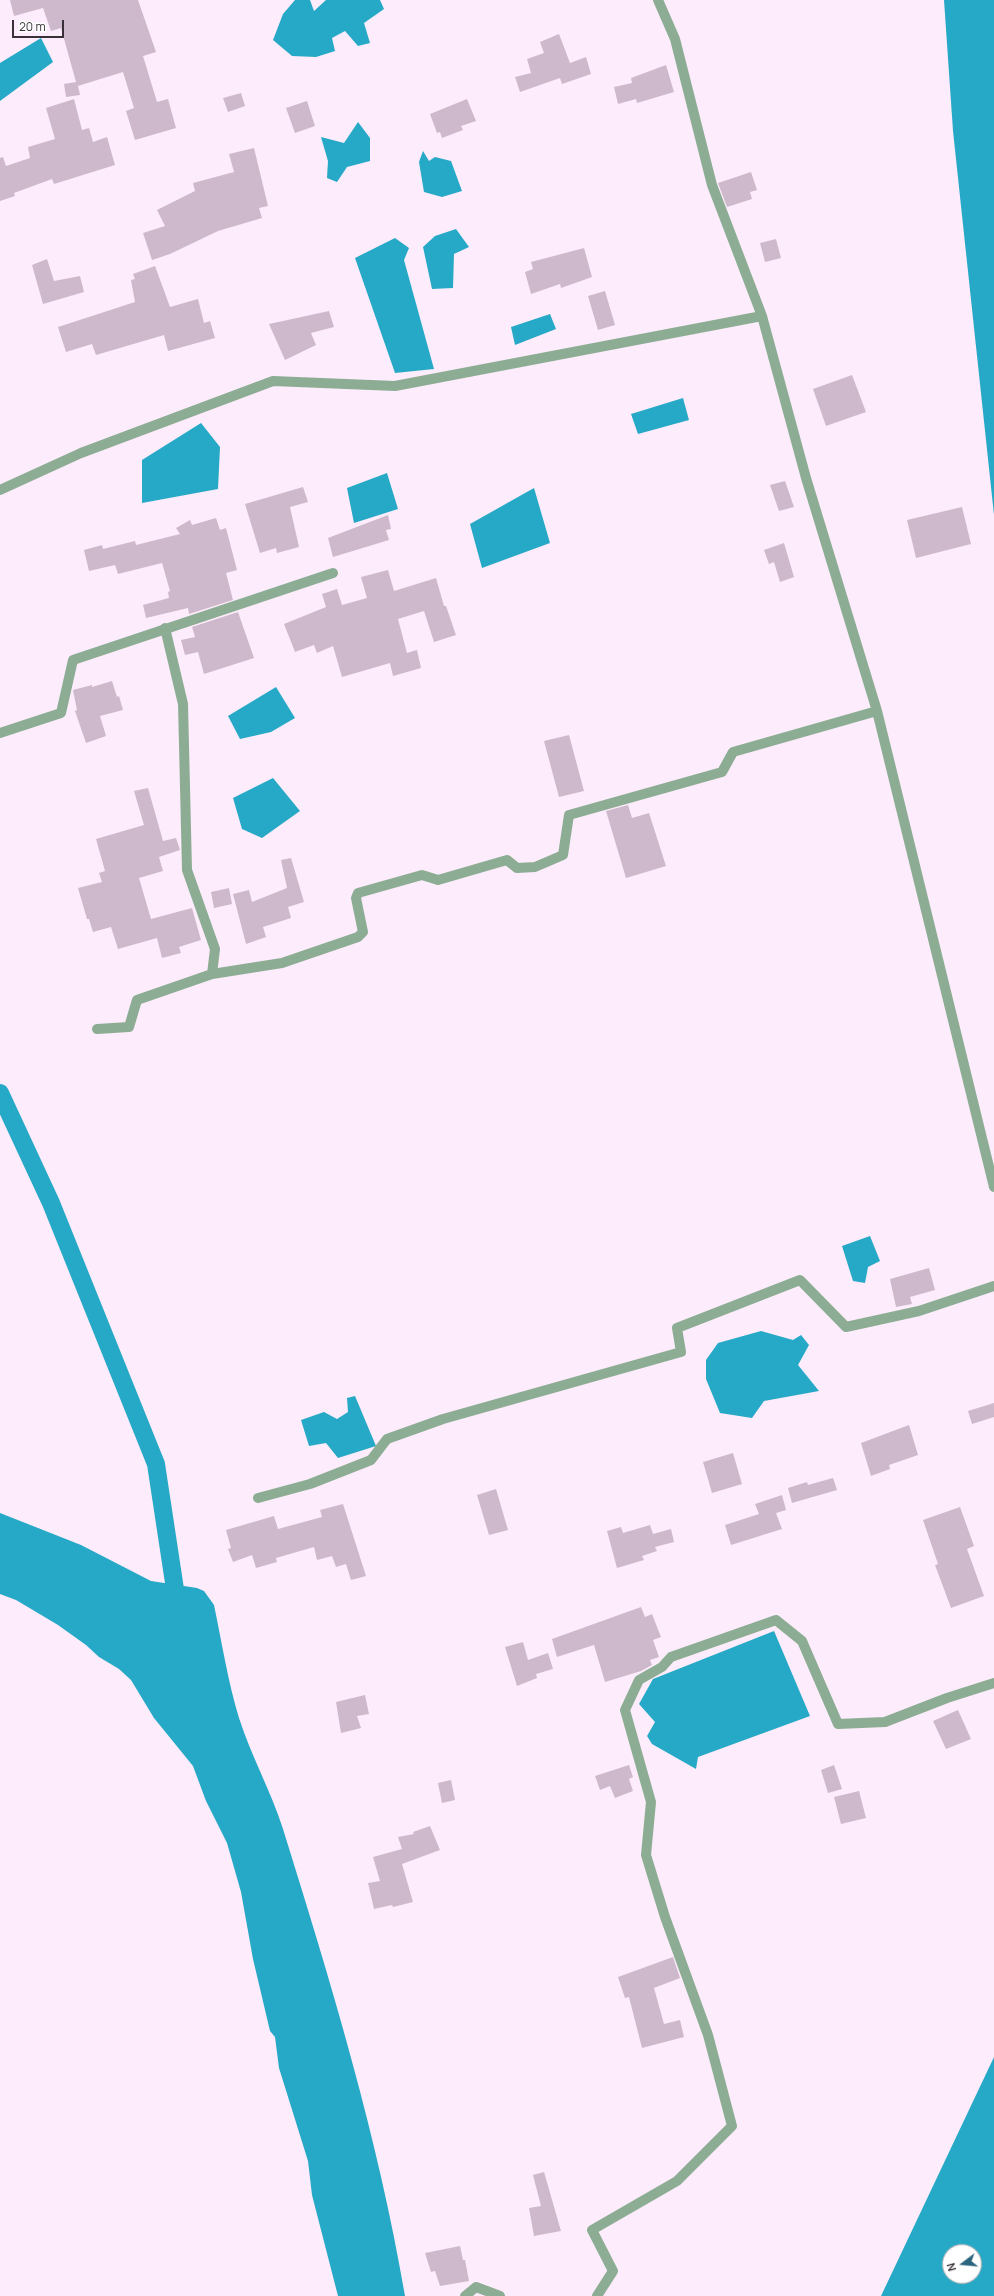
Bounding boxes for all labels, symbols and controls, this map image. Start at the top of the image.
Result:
scale bar [14,12,66,38]
text: 20 m [19,18,46,35]
north arrow [942,2244,982,2284]
text: N [943,2261,959,2273]

